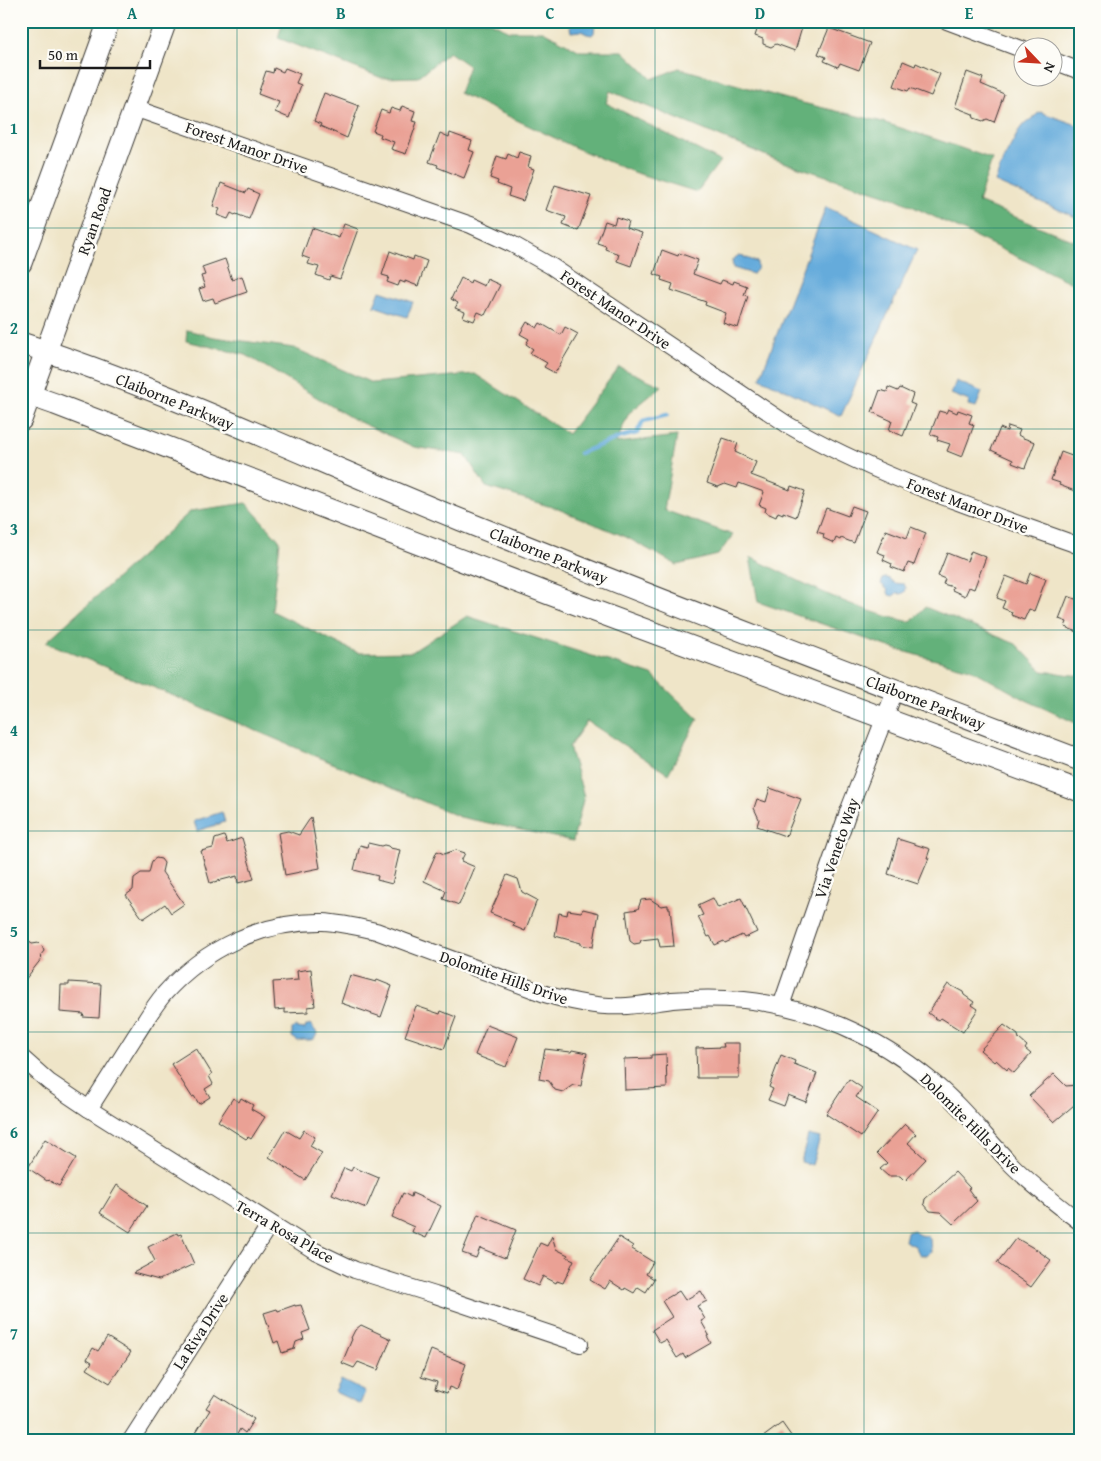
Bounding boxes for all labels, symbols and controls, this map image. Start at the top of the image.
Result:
text: A [127,1,138,25]
text: B [336,1,346,25]
text: C [545,1,555,25]
text: D [755,1,765,25]
text: E [965,1,974,25]
scale bar [40,38,150,70]
north arrow [1014,38,1064,88]
text: 50 m [48,44,79,65]
text: N [1038,59,1061,77]
street label: Forest Manor Drive [182,115,312,179]
text: 1 [10,116,18,140]
street label: Ryan Road [71,183,117,258]
street label: Forest Manor Drive [556,263,676,355]
text: 2 [10,316,18,340]
street label: Claiborne Parkway [112,366,238,436]
street label: Forest Manor Drive [904,471,1032,539]
text: 3 [10,517,18,541]
street label: Claiborne Parkway [486,520,612,590]
street label: Claiborne Parkway [863,668,989,736]
text: 4 [10,718,18,742]
street label: Via Veneto Way [807,794,865,902]
text: 5 [10,919,18,943]
street label: Dolomite Hills Drive [436,944,572,1010]
street label: Dolomite Hills Drive [915,1067,1027,1179]
text: 6 [10,1120,18,1144]
street label: Terra Rosa Place [231,1193,339,1269]
street label: La Riva Drive [166,1288,234,1374]
text: 7 [10,1321,18,1345]

